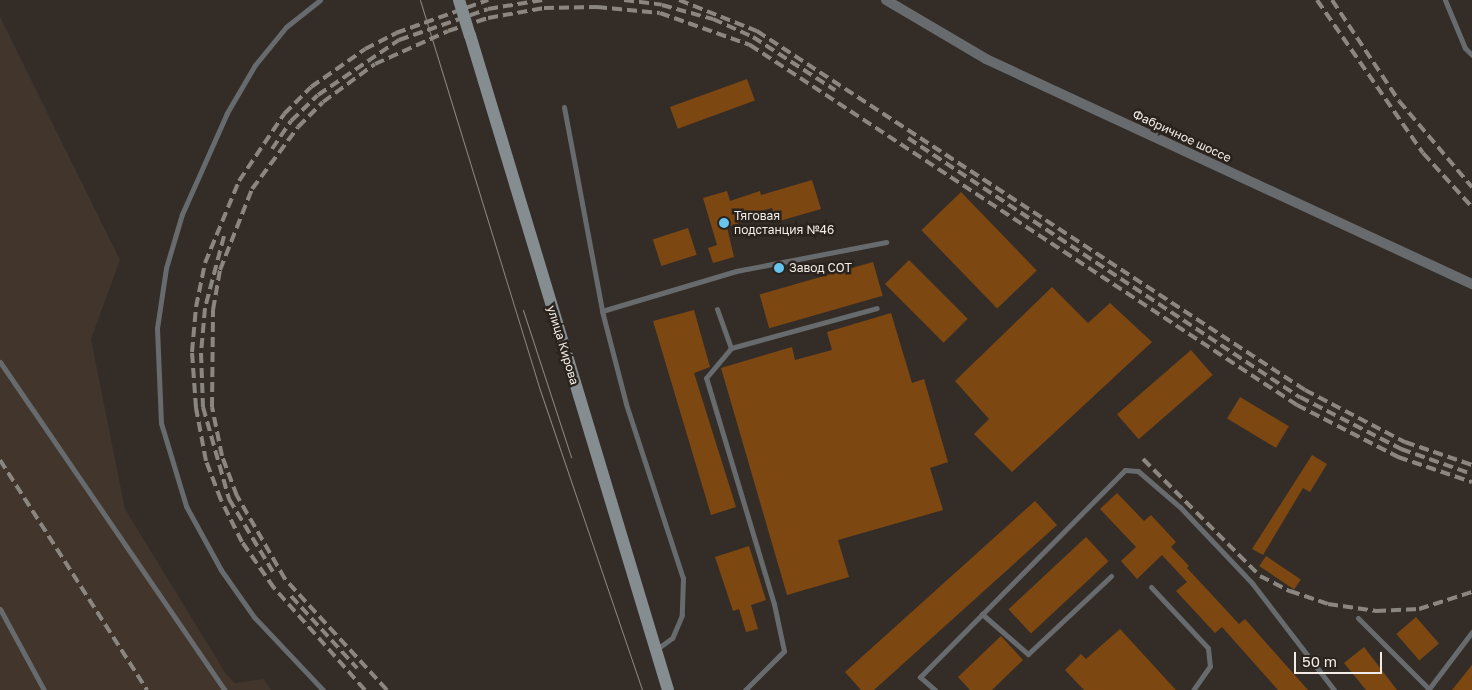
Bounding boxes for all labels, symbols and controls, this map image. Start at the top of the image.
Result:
street label: Фабричное шоссе [1130,107,1234,165]
place label: Тяговая подстанция №46 [734,209,834,237]
marker: Тяговая подстанция №46 [718,217,730,229]
place label: Завод СОТ [789,261,852,275]
marker: Завод СОТ [773,262,785,274]
street label: улица Кирова [544,304,582,386]
scale bar [1297,642,1384,674]
text: 50 m [1302,652,1337,670]

